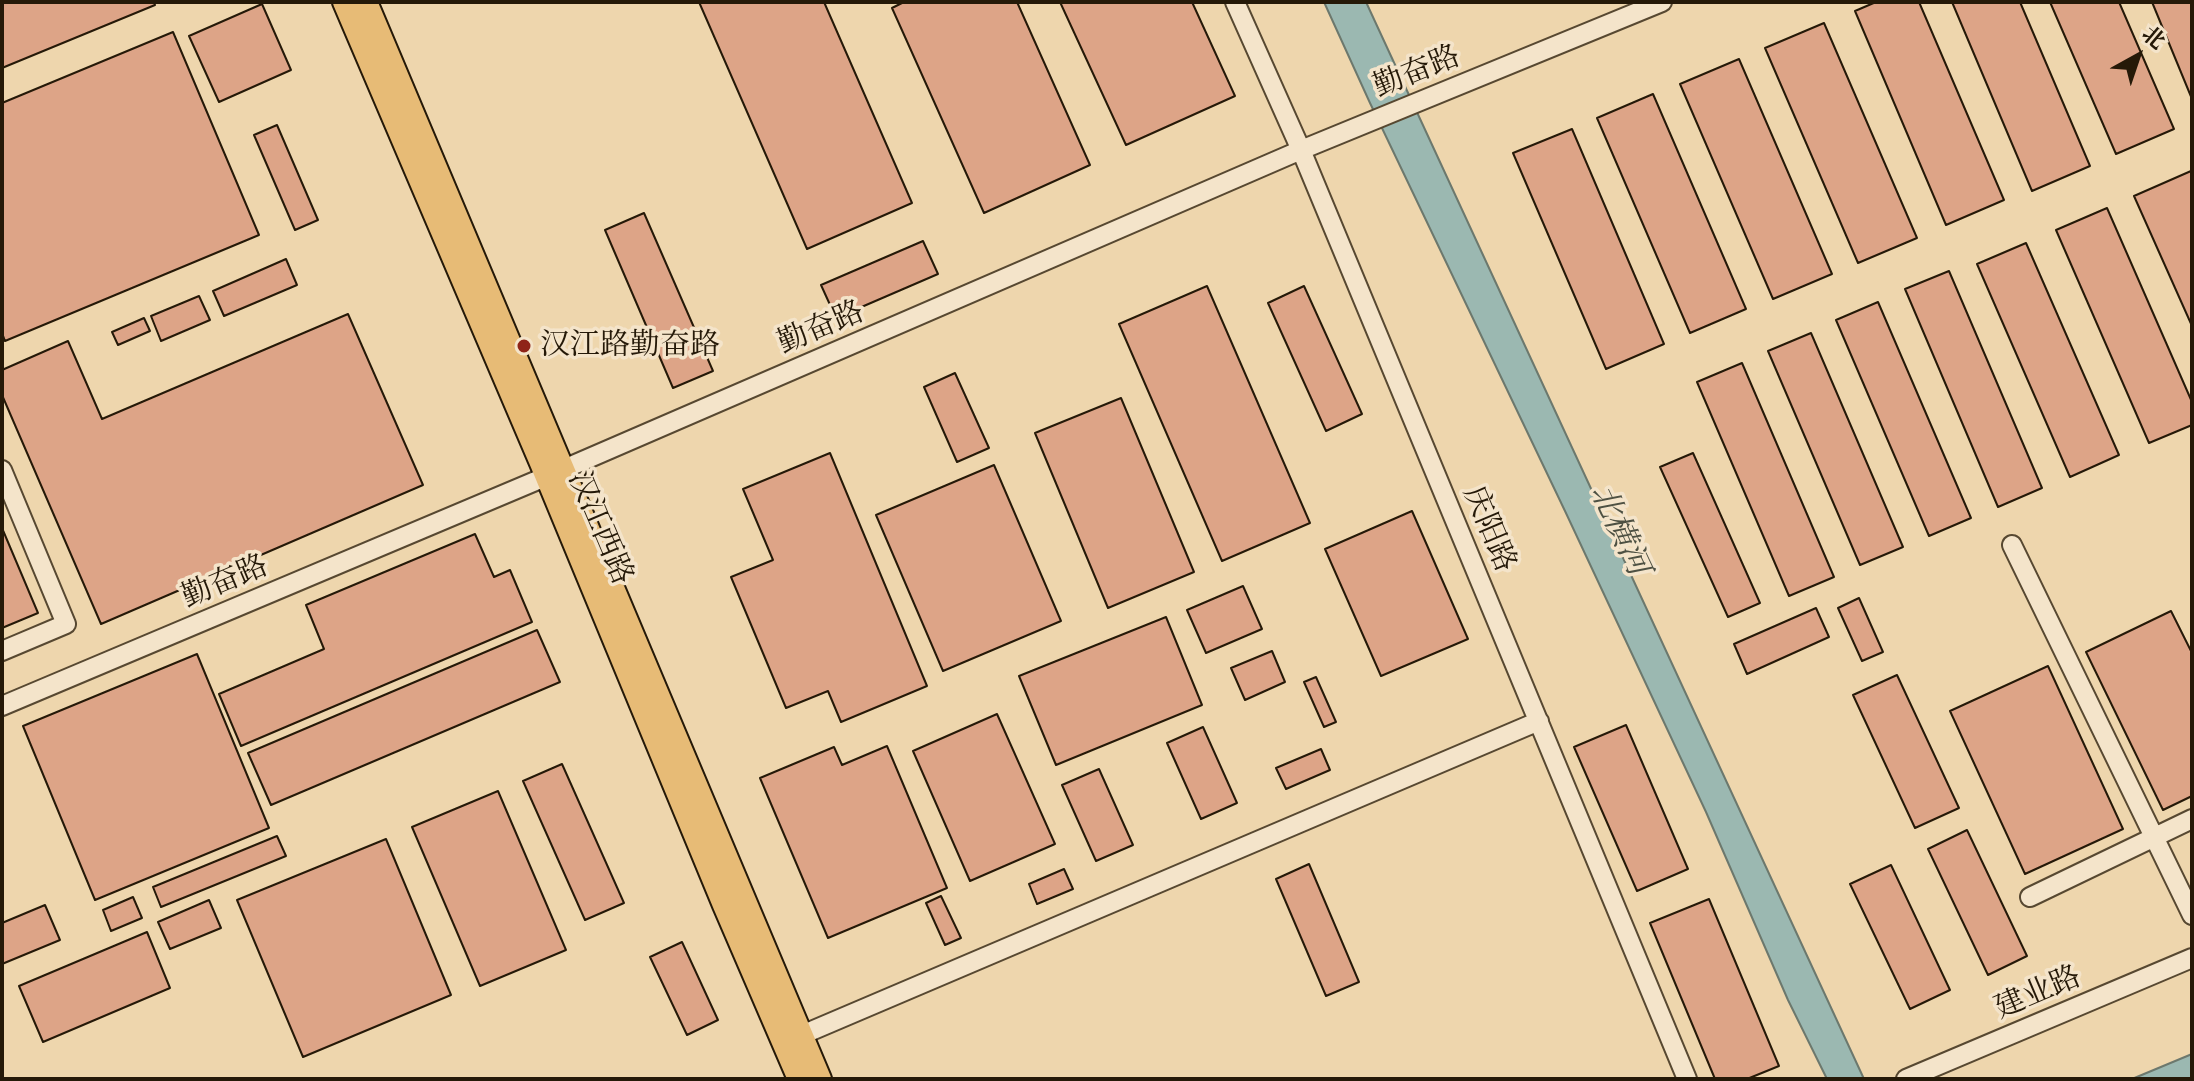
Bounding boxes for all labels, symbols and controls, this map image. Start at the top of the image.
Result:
north arrow [2098,16,2178,96]
text: 北 [2136,19,2171,55]
street label: 勤奋路 [1369,38,1465,106]
street label: 勤奋路 [773,294,869,362]
place label: 汉江路勤奋路 [540,328,720,364]
marker: 汉江路勤奋路 [515,337,533,355]
street label: 汉江西路 [560,466,640,590]
water label: 北横河 [1581,478,1657,582]
street label: 庆阳路 [1455,481,1523,577]
street label: 勤奋路 [177,548,273,616]
street label: 建业路 [1990,959,2086,1027]

